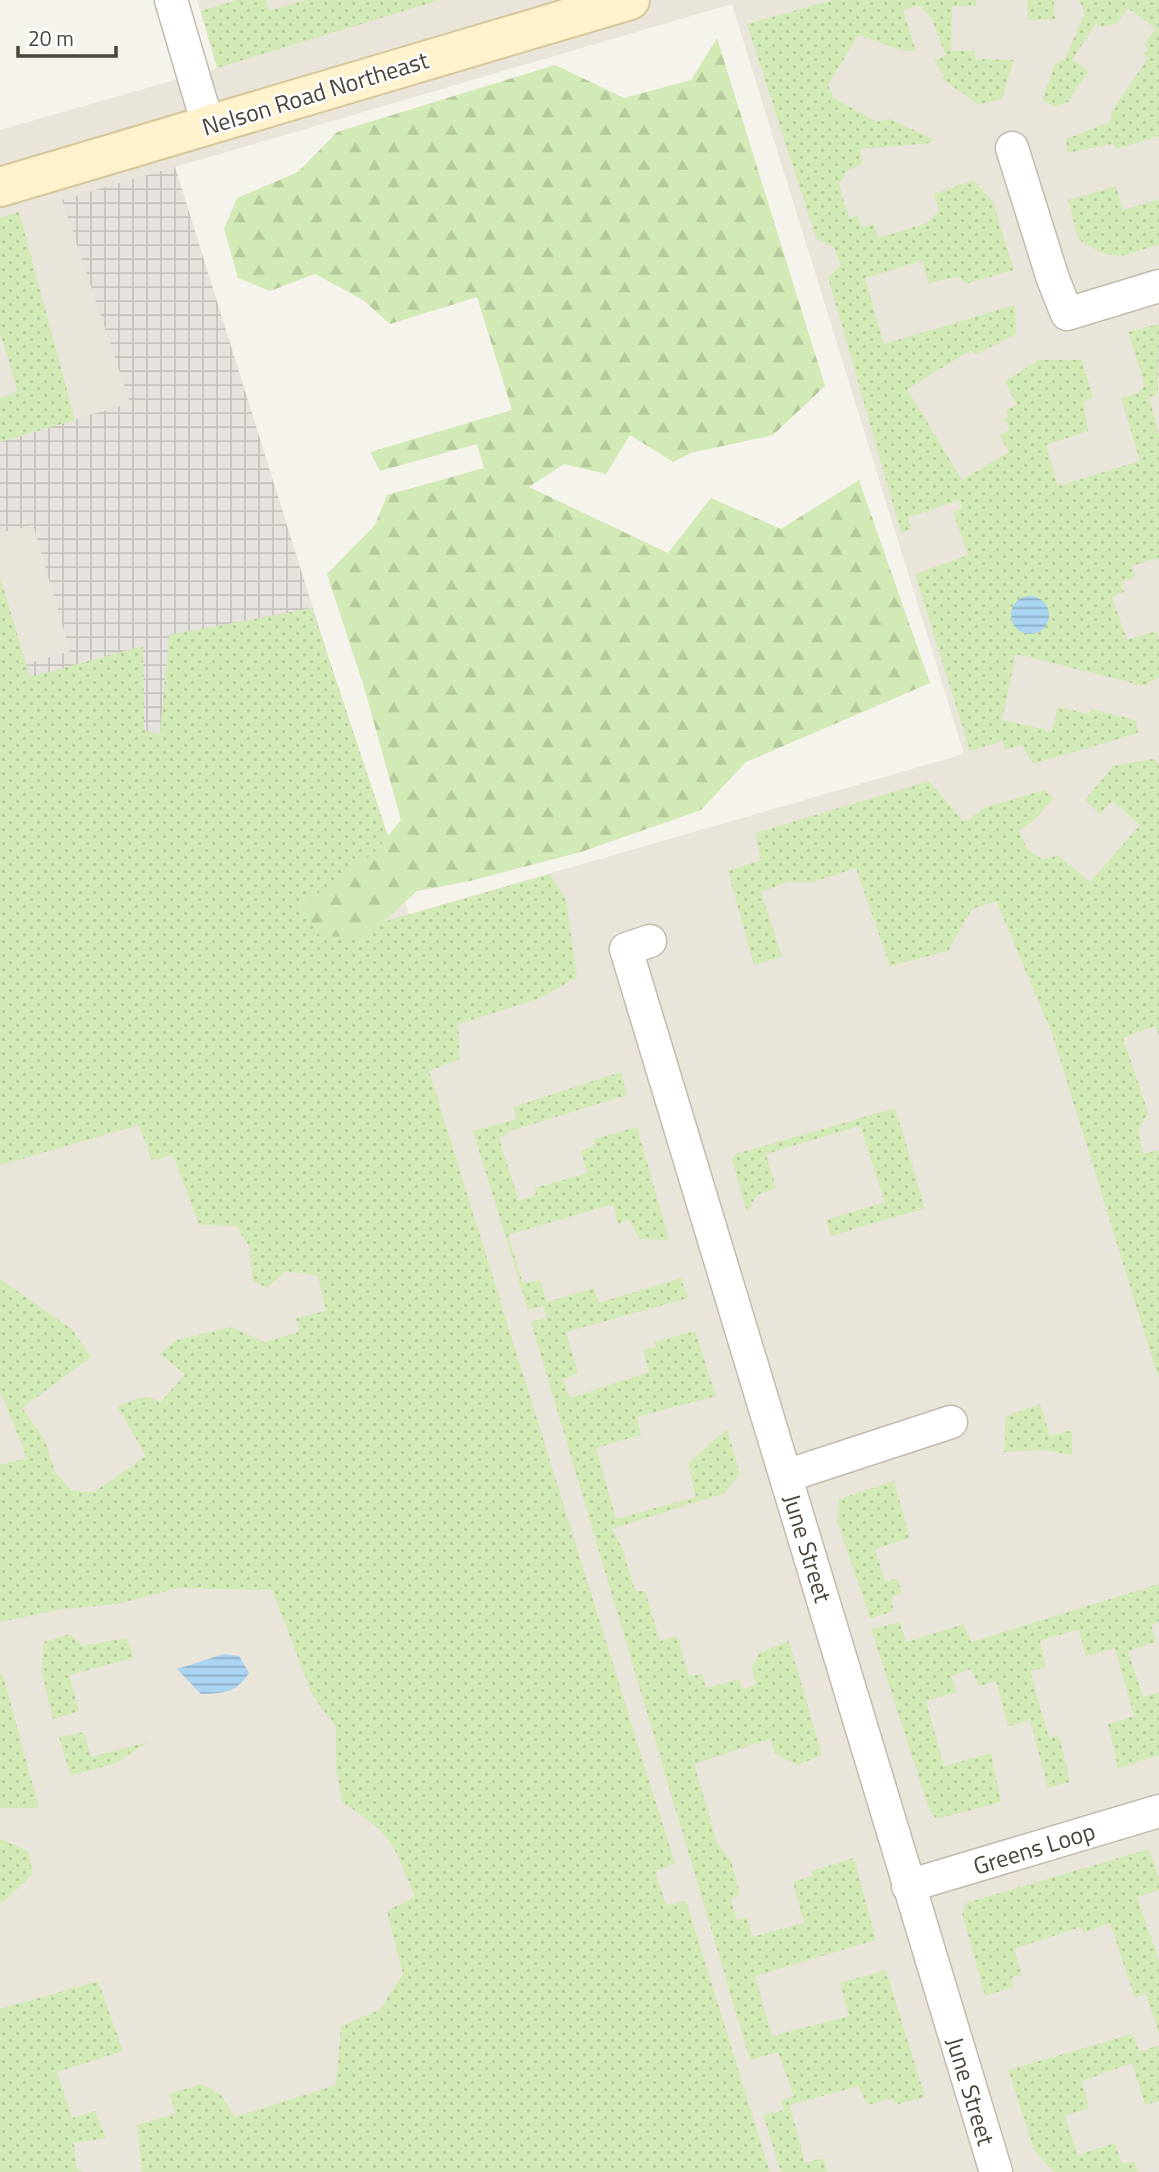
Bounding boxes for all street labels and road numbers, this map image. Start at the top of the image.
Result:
street label: Nelson Road Northeast [197,41,433,145]
street label: June Street [774,1489,842,1607]
street label: Greens Loop [969,1812,1099,1884]
street label: June Street [937,2032,1005,2150]

